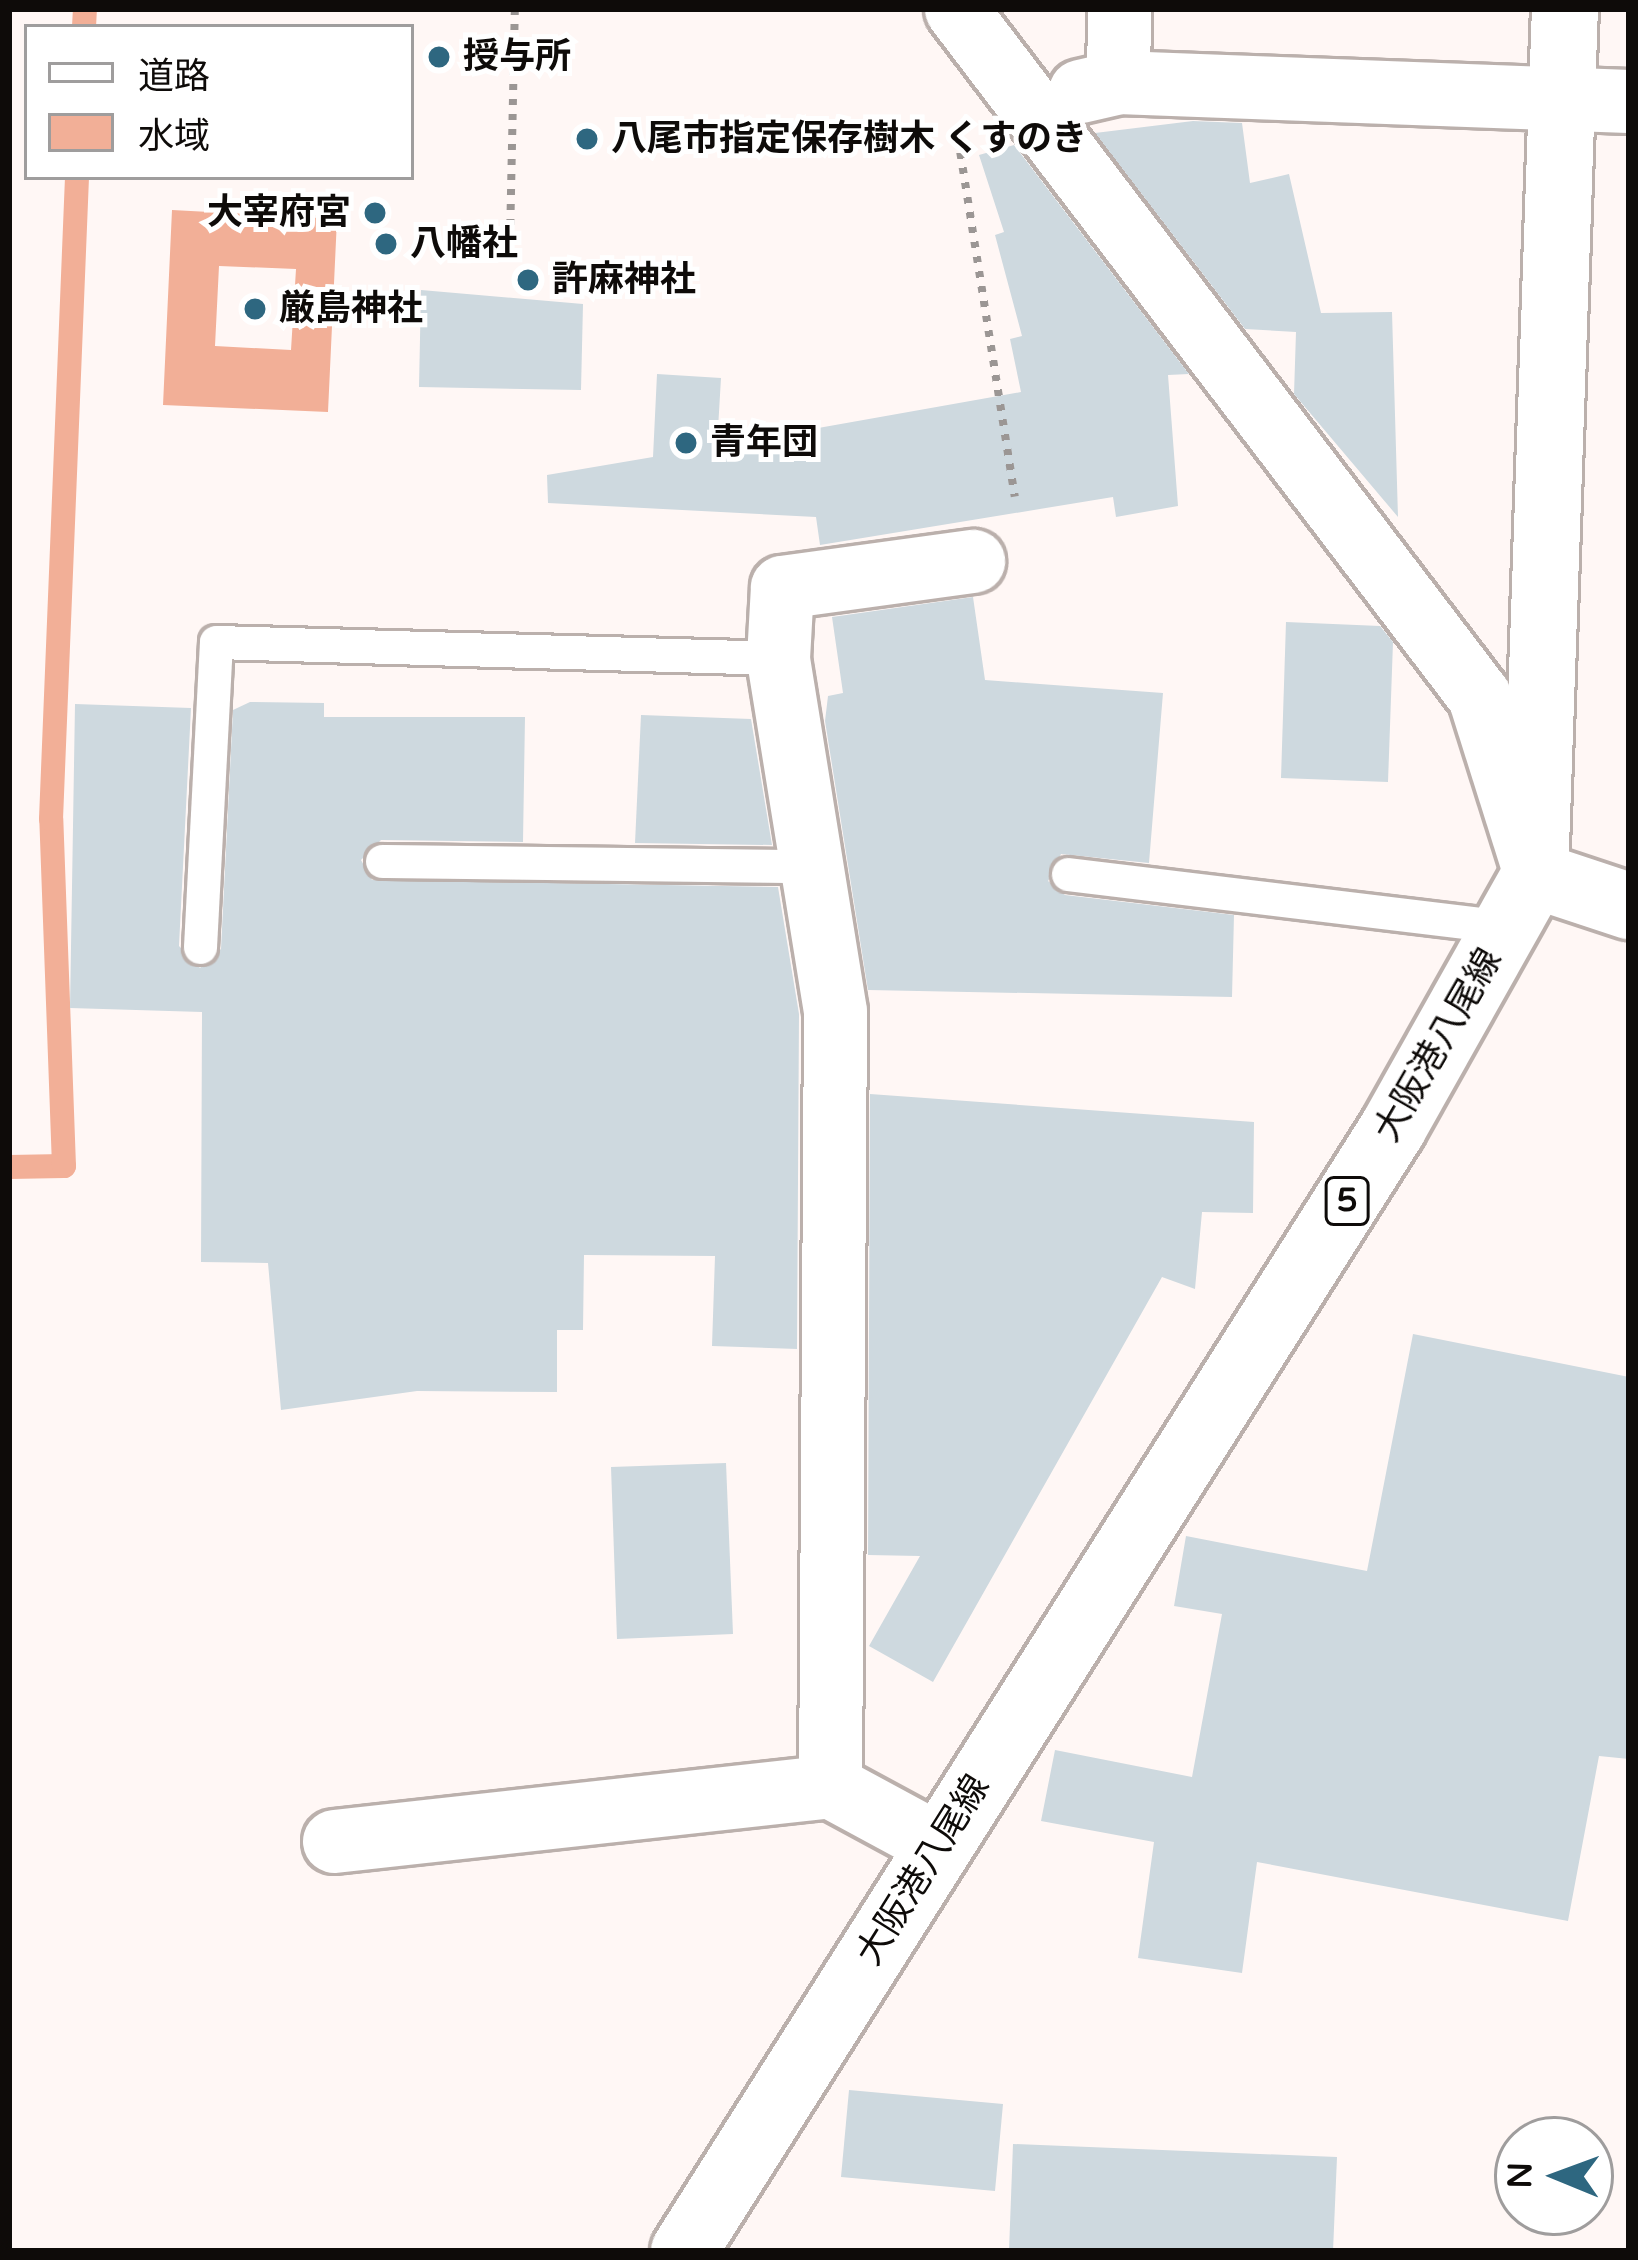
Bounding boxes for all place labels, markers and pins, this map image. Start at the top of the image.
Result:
place label: 授与所 [463,35,571,79]
marker: 授与所 [426,44,452,70]
place label: 八尾市指定保存樹木 くすのき [611,117,1088,161]
marker: 八尾市指定保存樹木 くすのき [574,126,600,152]
place label: 大宰府宮 [207,191,351,235]
marker: 大宰府宮 [362,200,388,226]
place label: 八幡社 [410,222,518,266]
marker: 八幡社 [373,231,399,257]
place label: 許麻神社 [552,258,696,302]
marker: 許麻神社 [515,267,541,293]
place label: 厳島神社 [279,287,423,331]
marker: 厳島神社 [242,296,268,322]
place label: 青年団 [710,421,818,465]
marker: 青年団 [673,430,699,456]

